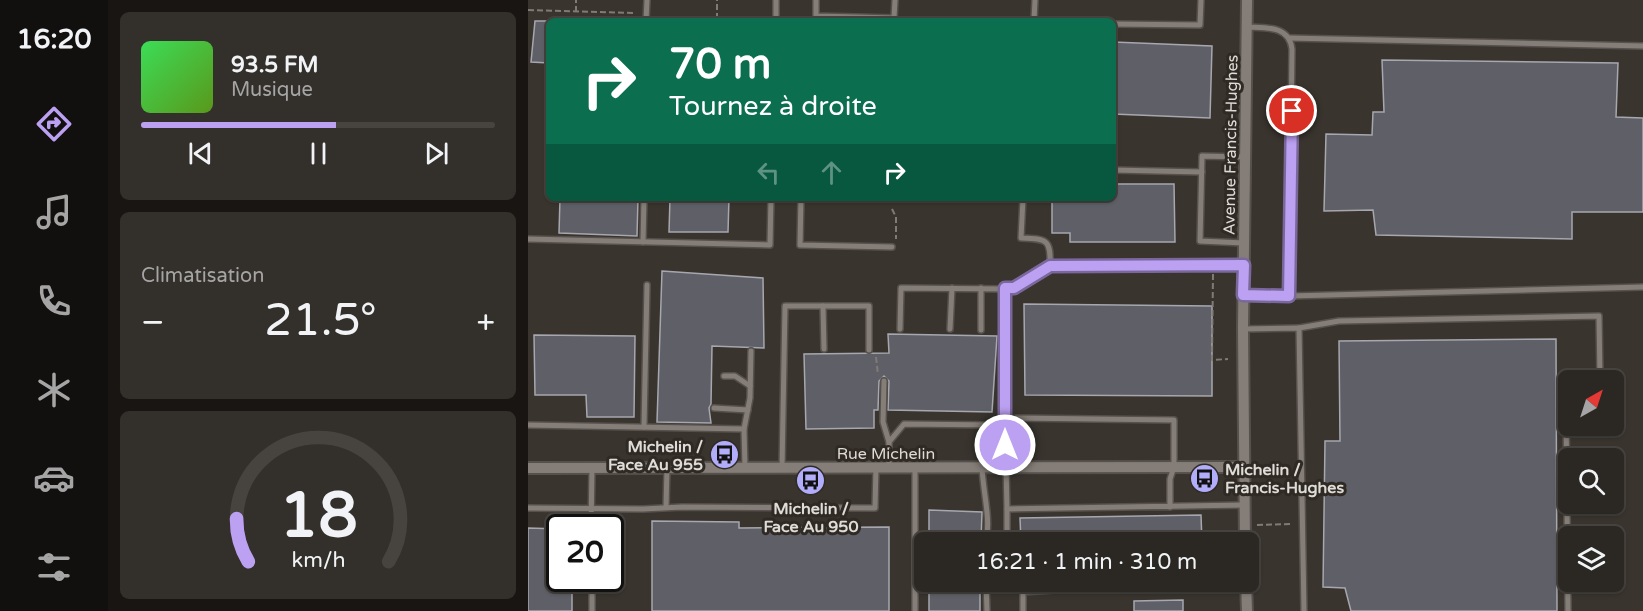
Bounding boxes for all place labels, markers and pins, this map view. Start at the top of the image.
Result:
pin [1266,85,1317,136]
place label: Michelin / Face Au 955 [608,437,703,475]
bus stop icon: Michelin / Face Au 955 [708,439,740,471]
place label: Michelin / Francis-Hughes [1225,460,1344,498]
bus stop icon: Michelin / Francis-Hughes [1188,462,1220,494]
bus stop icon: Michelin / Face Au 950 [795,464,827,496]
place label: Michelin / Face Au 950 [764,499,858,537]

